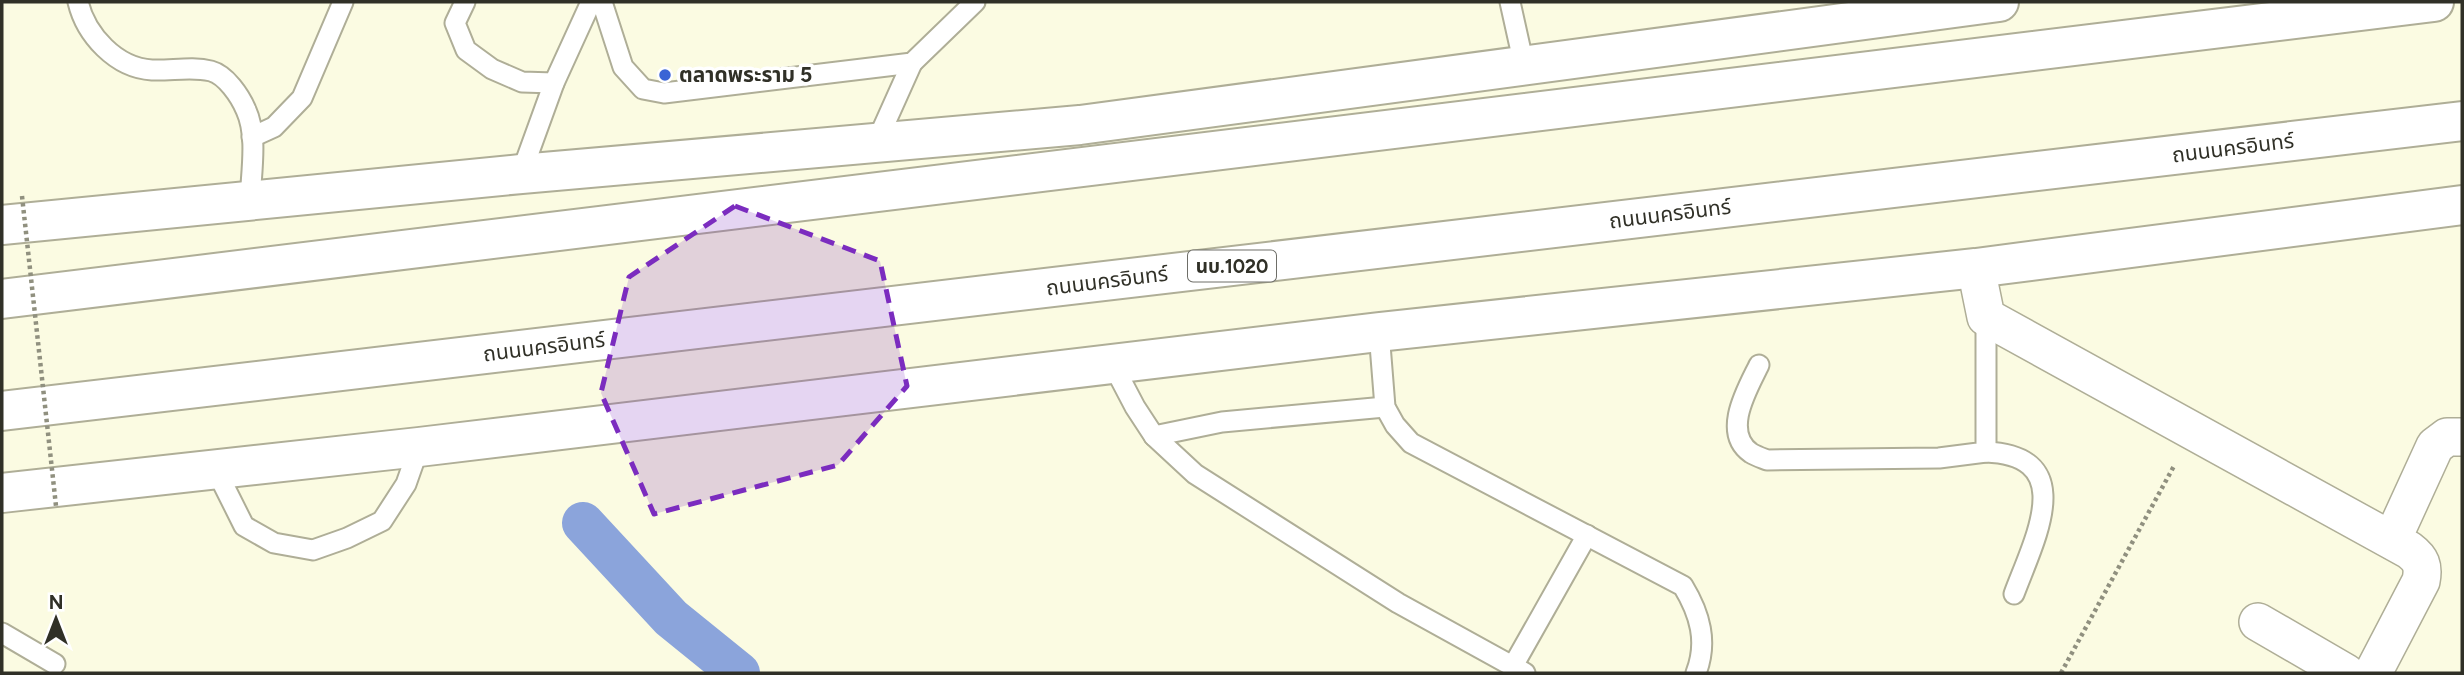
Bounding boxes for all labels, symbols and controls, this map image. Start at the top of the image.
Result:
place label: ตลาดพระราม 5 [679,62,812,87]
marker: ตลาดพระราม 5 [657,67,673,83]
street label: ถนนนครอินทร์ [2171,128,2296,167]
street label: ถนนนครอินทร์ [1608,194,1733,233]
road number: นบ.1020 [1188,250,1276,282]
street label: ถนนนครอินทร์ [1045,261,1170,300]
street label: ถนนนครอินทร์ [482,327,607,366]
north arrow [21,584,91,654]
text: N [49,591,63,614]

